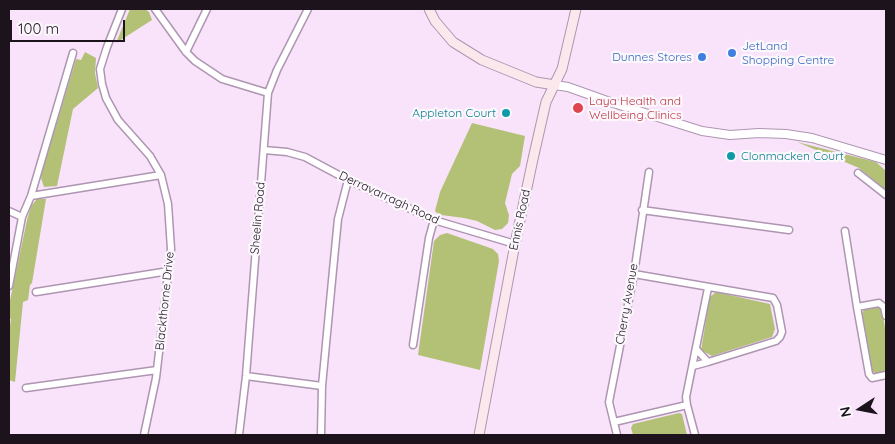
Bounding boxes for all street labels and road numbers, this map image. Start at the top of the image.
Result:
street label: Derravarragh Road [337,168,441,228]
street label: Sheelin Road [248,181,268,255]
street label: Ennis Road [507,188,533,252]
street label: Blackthorne Drive [153,251,177,351]
street label: Cherry Avenue [613,262,641,346]

